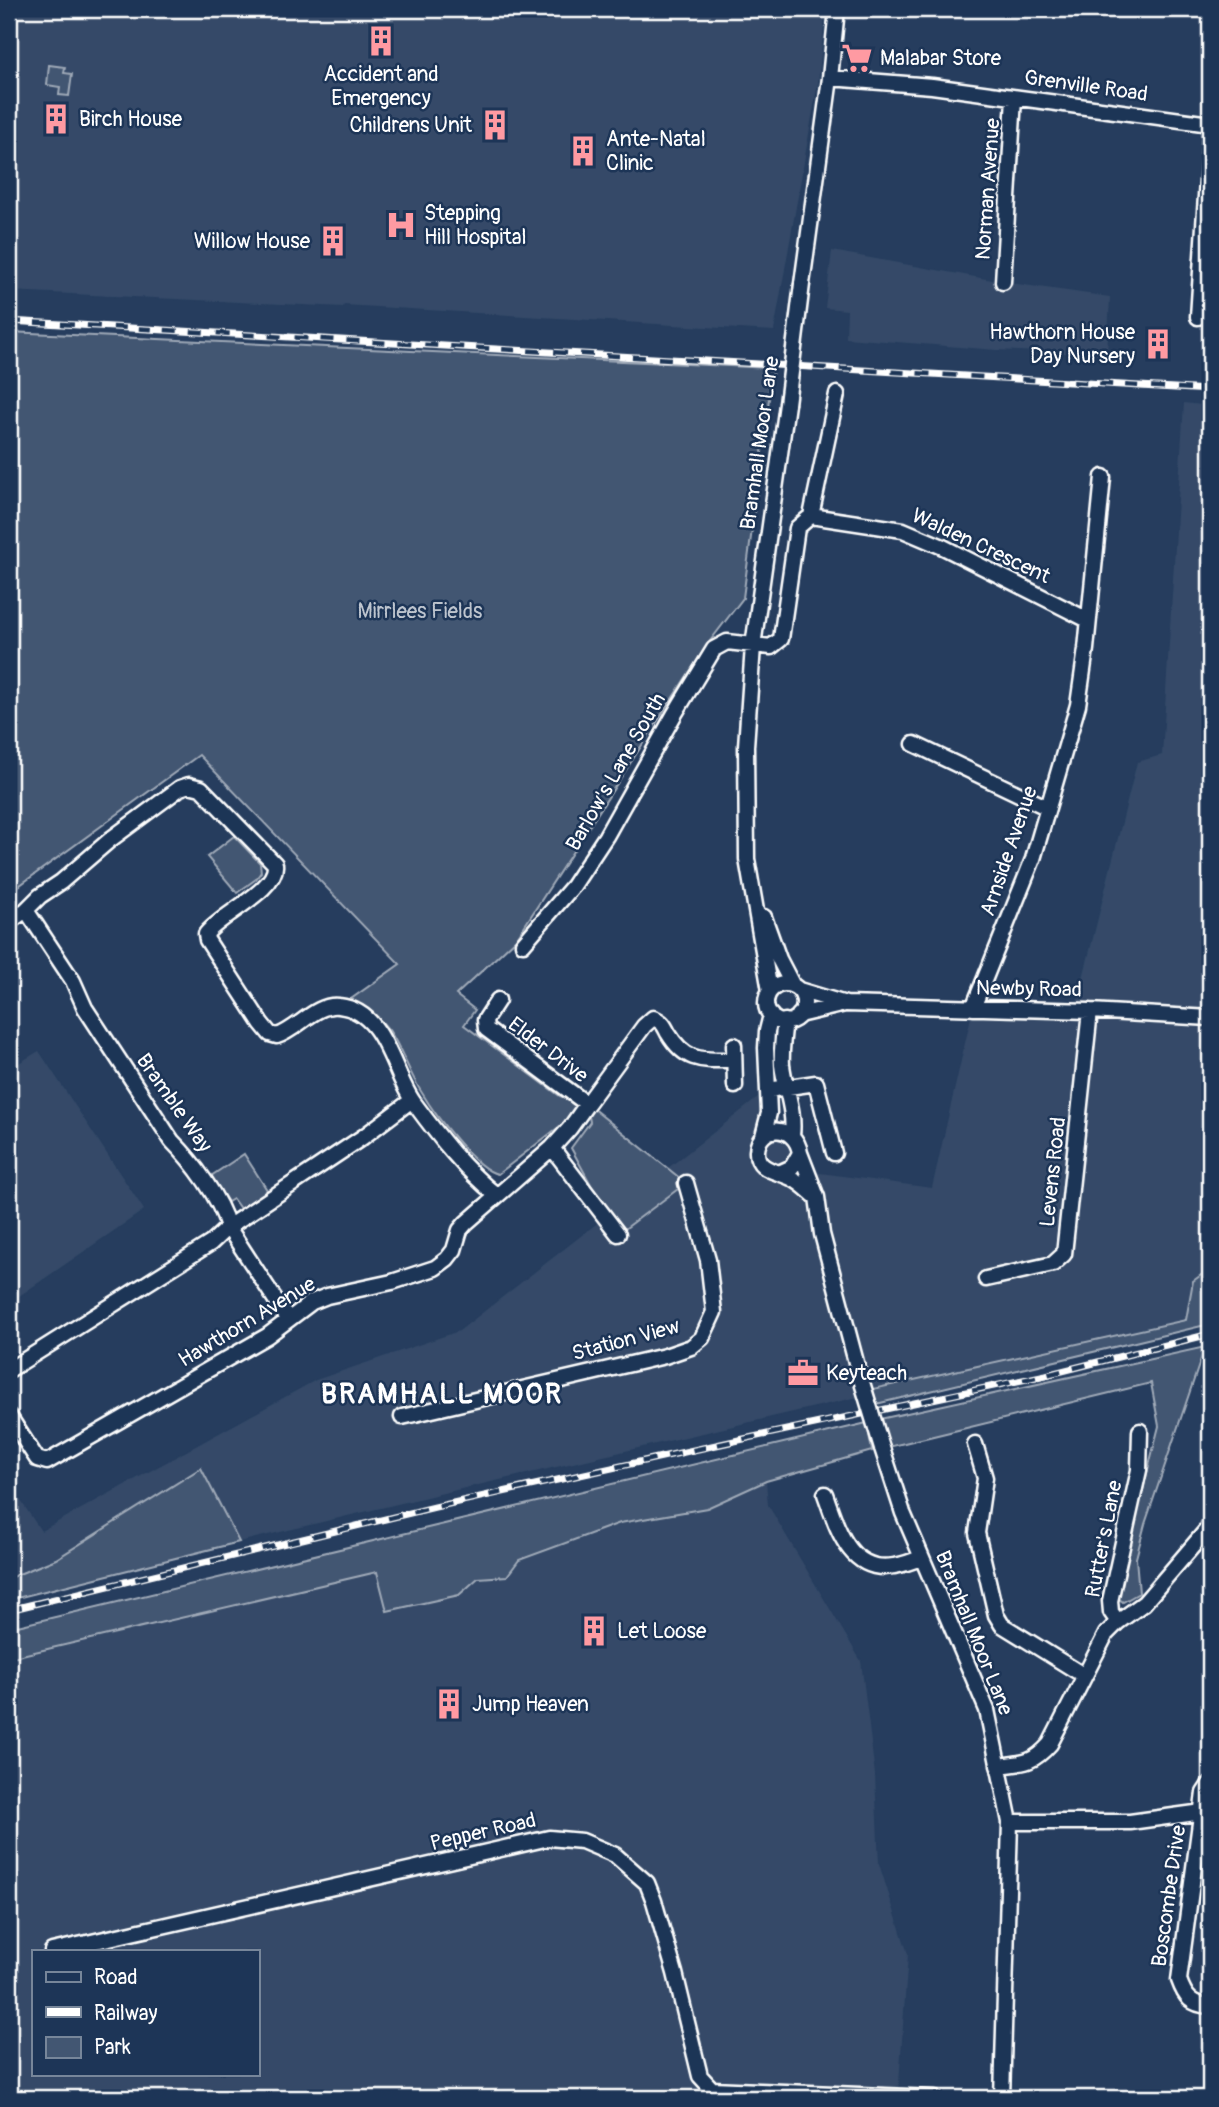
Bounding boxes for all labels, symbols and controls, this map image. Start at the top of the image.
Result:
building icon: Accident and Emergency [364,24,398,58]
supermarket icon: Malabar Store [840,41,874,75]
place label: Malabar Store [880,45,1002,72]
place label: Accident and Emergency [323,61,439,112]
street label: Grenville Road [1023,64,1149,108]
building icon: Birch House [39,102,73,136]
place label: Birch House [79,106,183,133]
building icon: Childrens Unit [478,108,512,142]
place label: Childrens Unit [350,112,473,139]
street label: Norman Avenue [970,117,1006,261]
place label: Ante-Natal Clinic [606,126,706,177]
building icon: Ante-Natal Clinic [566,134,600,168]
place label: Stepping Hill Hospital [424,200,526,251]
hospital icon: Stepping Hill Hospital [384,208,418,242]
building icon: Willow House [316,224,350,258]
place label: Willow House [194,228,311,255]
place label: Hawthorn House Day Nursery [989,319,1136,370]
building icon: Hawthorn House Day Nursery [1141,327,1175,361]
street label: Bramhall Moor Lane [734,354,786,531]
street label: Walden Crescent [907,502,1055,590]
park label: Mirrlees Fields [358,598,483,625]
street label: Barlow's Lane South [560,688,672,856]
street label: Arnside Avenue [974,782,1044,920]
street label: Newby Road [976,975,1082,1003]
street label: Elder Drive [502,1011,594,1089]
street label: Bramble Way [130,1048,218,1158]
street label: Levens Road [1034,1116,1072,1228]
street label: Hawthorn Avenue [173,1270,321,1374]
street label: Station View [569,1313,683,1367]
office icon: Keyteach [786,1356,820,1390]
place label: Keyteach [826,1360,907,1387]
district label: BRAMHALL MOOR [321,1377,563,1412]
street label: Rutter's Lane [1079,1477,1129,1600]
street label: Bramhall Moor Lane [929,1547,1020,1720]
building icon: Let Loose [577,1614,611,1648]
place label: Let Loose [617,1618,707,1645]
building icon: Jump Heaven [432,1687,466,1721]
place label: Jump Heaven [472,1691,589,1718]
street label: Pepper Road [428,1807,538,1857]
street label: Boscombe Drive [1146,1823,1192,1968]
legend [32,1950,259,2076]
text: Road [94,1964,138,1991]
text: Railway [94,2000,158,2027]
text: Park [94,2034,131,2061]

